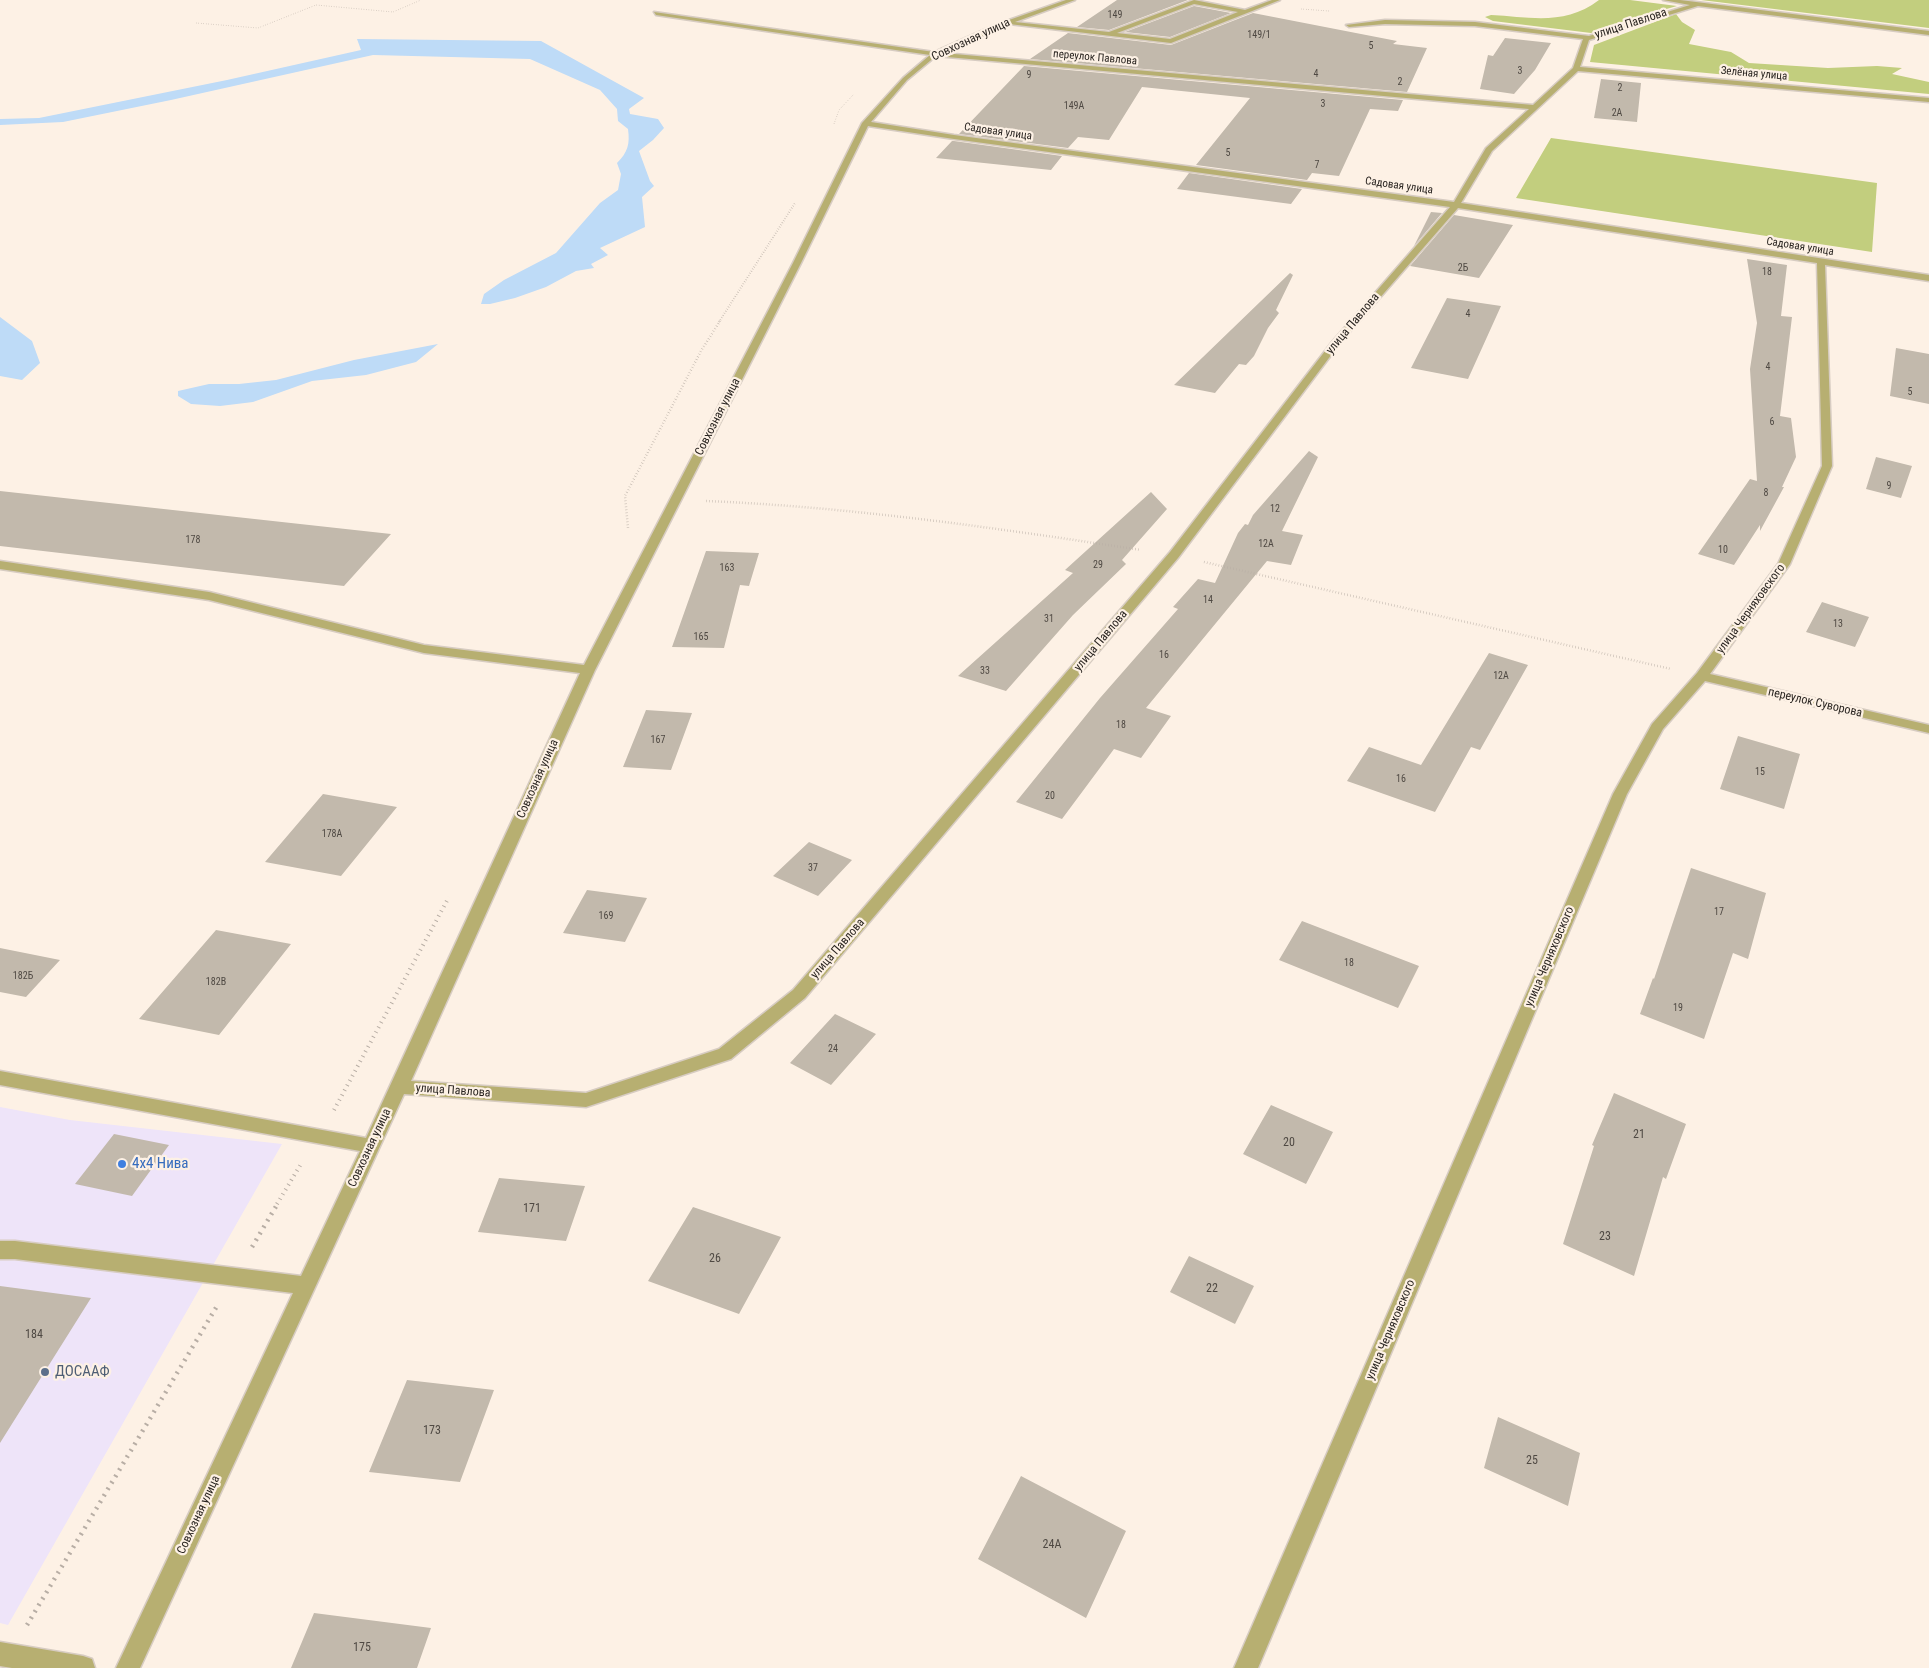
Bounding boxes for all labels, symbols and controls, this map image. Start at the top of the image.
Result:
street label: улица Павлова [1593,6,1669,42]
house number: 149 [1108,9,1122,21]
street label: Совхозная улица [930,16,1012,64]
house number: 149/1 [1247,29,1271,41]
house number: 5 [1369,40,1373,52]
street label: переулок Павлова [1053,48,1137,68]
house number: 3 [1518,65,1522,77]
street label: Зелёная улица [1720,65,1788,83]
house number: 4 [1314,68,1318,80]
house number: 9 [1027,69,1031,81]
house number: 2 [1398,76,1402,88]
house number: 2 [1618,82,1622,94]
house number: 3 [1321,98,1325,110]
house number: 149А [1064,100,1084,112]
house number: 2А [1612,107,1622,119]
street label: Садовая улица [963,121,1033,143]
house number: 5 [1226,147,1230,159]
house number: 7 [1315,159,1319,171]
street label: Садовая улица [1364,175,1434,197]
street label: Садовая улица [1765,235,1835,259]
house number: 2Б [1458,262,1468,274]
house number: 18 [1762,266,1772,278]
street label: улица Павлова [1323,291,1383,357]
house number: 4 [1466,308,1470,320]
house number: 4 [1766,361,1770,373]
street label: Совхозная улица [692,376,744,458]
house number: 5 [1908,386,1912,398]
house number: 6 [1770,416,1774,428]
house number: 9 [1887,480,1891,492]
house number: 8 [1764,487,1768,499]
house number: 12 [1270,503,1280,515]
house number: 178 [186,534,200,546]
house number: 12А [1258,538,1274,550]
house number: 10 [1718,544,1728,556]
house number: 29 [1093,559,1103,571]
street label: улица Черняховского [1714,561,1788,657]
house number: 163 [720,562,734,574]
house number: 14 [1203,594,1213,606]
street label: улица Павлова [1071,608,1131,674]
house number: 31 [1044,613,1054,625]
house number: 13 [1833,618,1843,630]
house number: 165 [694,631,708,643]
house number: 16 [1159,649,1169,661]
house number: 33 [980,665,990,677]
house number: 12А [1493,670,1509,682]
street label: переулок Суворова [1767,685,1863,721]
house number: 18 [1116,719,1126,731]
house number: 167 [651,734,665,746]
street label: Совхозная улица [514,737,562,821]
house number: 15 [1755,766,1765,778]
house number: 16 [1396,773,1406,785]
house number: 20 [1045,790,1055,802]
house number: 178А [322,828,342,840]
house number: 37 [808,862,818,874]
street label: улица Черняховского [1522,905,1578,1009]
house number: 17 [1714,906,1724,918]
house number: 169 [599,910,613,922]
street label: улица Павлова [808,916,868,982]
house number: 18 [1344,957,1354,969]
house number: 182Б [13,970,33,982]
house number: 182В [206,976,226,988]
house number: 19 [1673,1002,1683,1014]
house number: 24 [828,1043,838,1055]
street label: улица Павлова [415,1081,491,1101]
street label: Совхозная улица [346,1107,394,1189]
house number: 21 [1633,1128,1645,1142]
house number: 20 [1283,1136,1295,1150]
place label: 4x4 Нива [132,1155,189,1173]
marker: 4x4 Нива [116,1158,128,1170]
house number: 171 [523,1202,541,1216]
house number: 23 [1599,1230,1611,1244]
house number: 26 [709,1252,721,1266]
street label: улица Черняховского [1363,1278,1419,1382]
house number: 22 [1206,1282,1218,1296]
house number: 184 [25,1328,43,1342]
place label: ДОСААФ [55,1363,110,1381]
marker: ДОСААФ [39,1366,51,1378]
house number: 173 [423,1424,441,1438]
house number: 25 [1526,1454,1538,1468]
street label: Совхозная улица [175,1474,223,1556]
house number: 24А [1043,1538,1061,1552]
house number: 175 [353,1641,371,1655]

